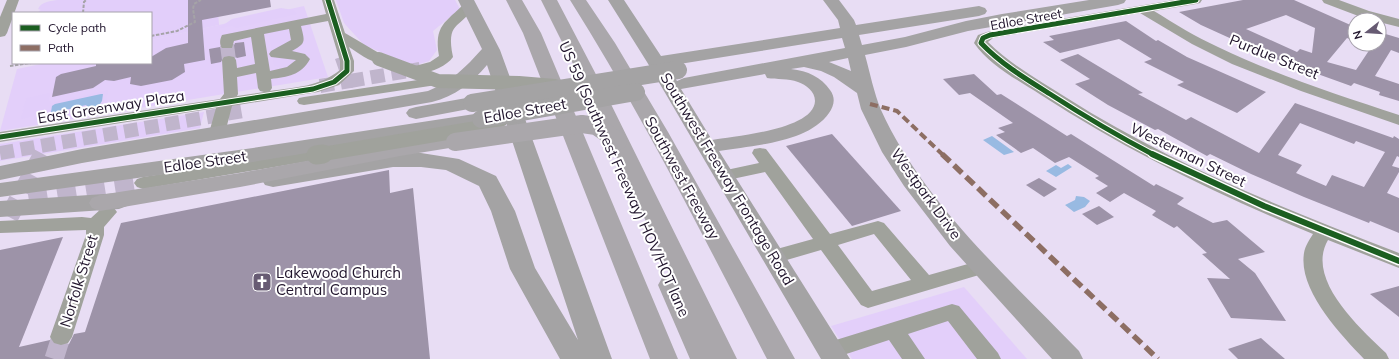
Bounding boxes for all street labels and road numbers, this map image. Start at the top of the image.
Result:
street label: Edloe Street [989,5,1063,33]
street label: Purdue Street [1227,30,1322,83]
street label: US 59 (Southwest Freeway) HOV/HOT lane [555,38,694,319]
street label: Southwest Freeway Frontage Road [656,69,799,289]
street label: East Greenway Plaza [36,86,186,127]
street label: Edloe Street [482,94,568,127]
street label: Southwest Freeway [641,113,724,243]
street label: Westerman Street [1127,118,1249,191]
street label: Westpark Drive [887,144,966,243]
street label: Edloe Street [162,146,248,177]
street label: Norfolk Street [55,232,102,329]

